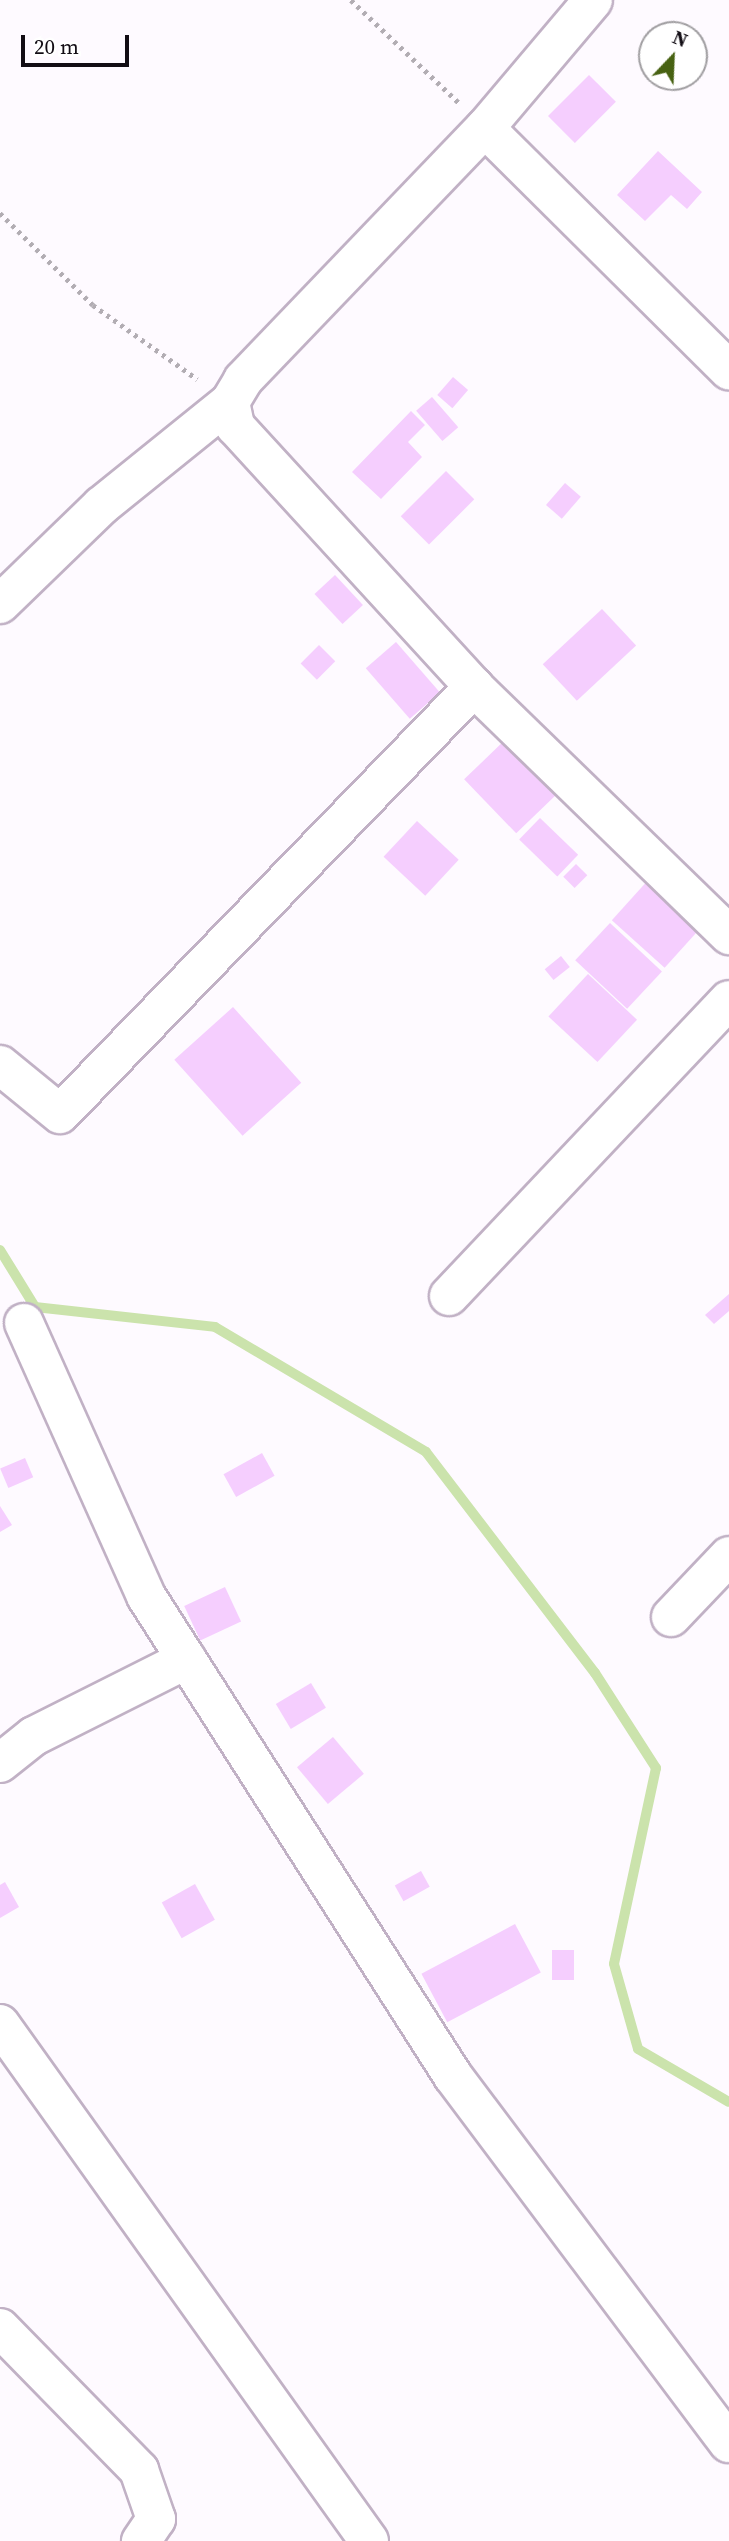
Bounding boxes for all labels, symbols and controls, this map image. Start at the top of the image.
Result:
scale bar [24,21,133,65]
north arrow [638,21,708,91]
text: N [669,24,692,53]
text: 20 m [34,32,79,61]

